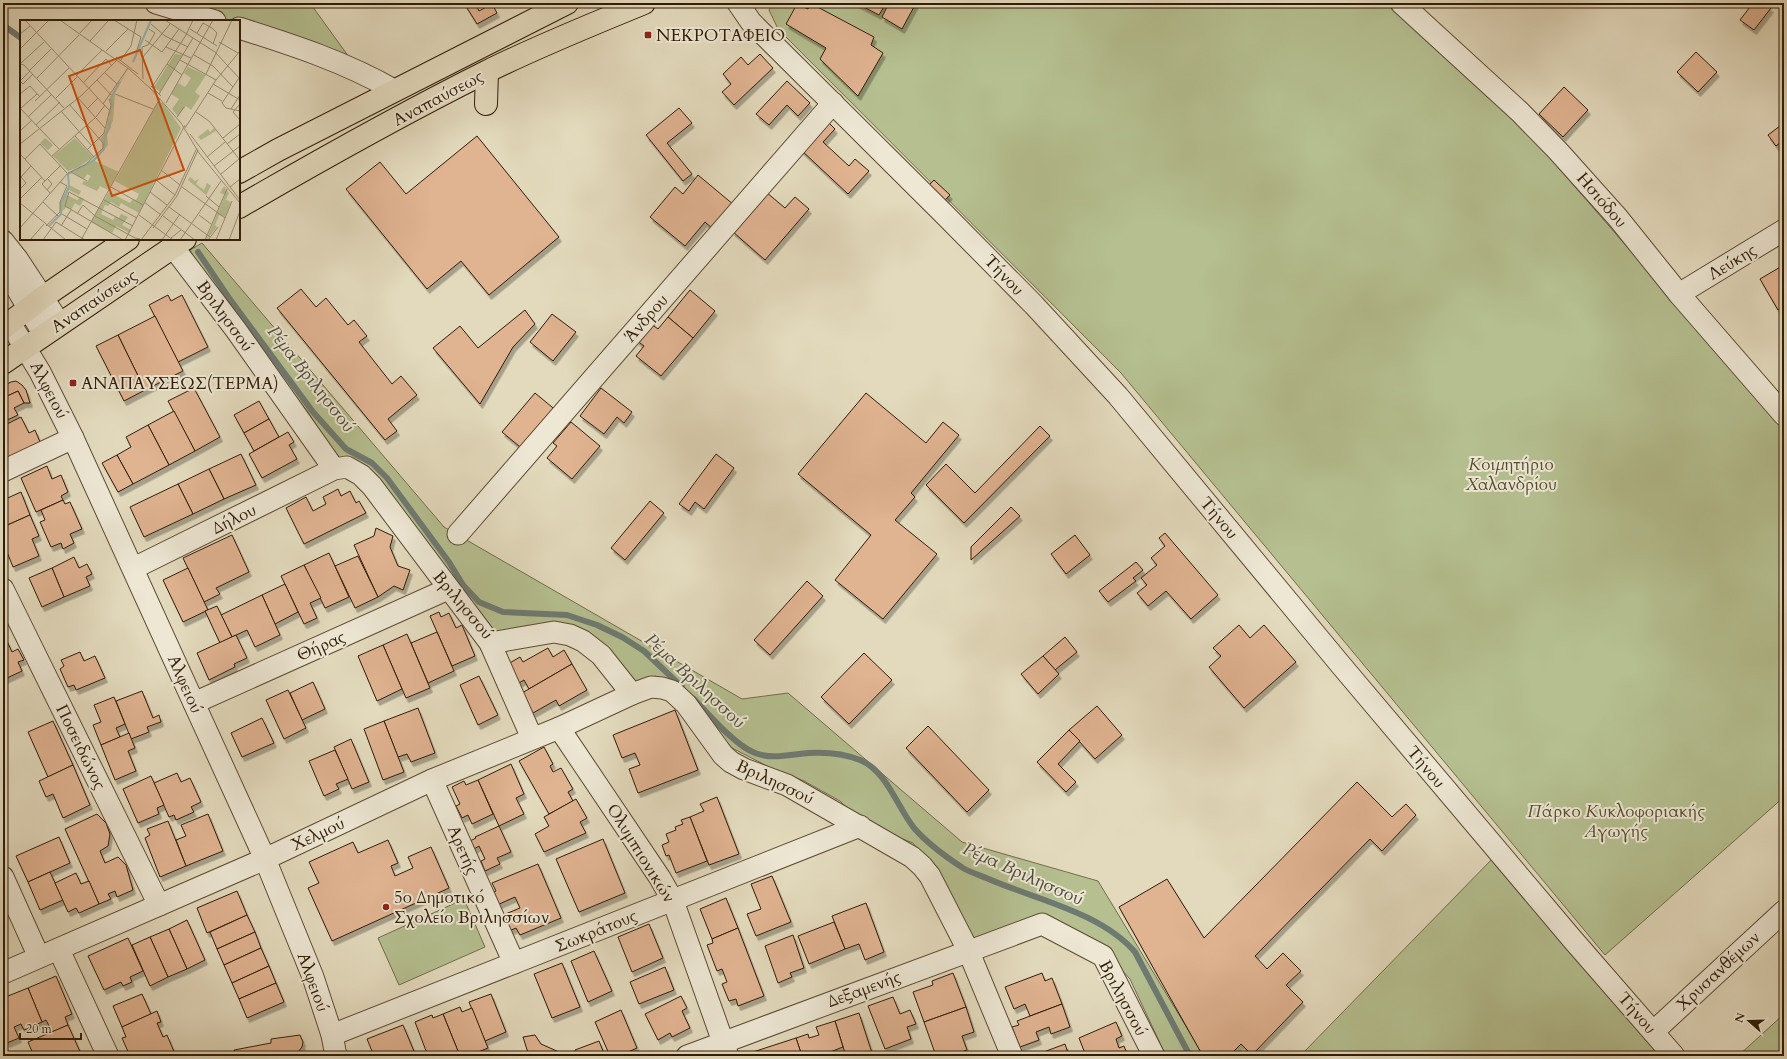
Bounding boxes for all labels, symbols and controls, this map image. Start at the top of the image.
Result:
inset map [20,20,240,240]
place label: ΝΕΚΡΟΤΑΦΕΙΟ [656,24,785,47]
marker: ΝΕΚΡΟΤΑΦΕΙΟ [643,30,653,40]
street label: Αναπαύσεως [389,65,487,131]
street label: Ησιόδου [1572,167,1632,233]
street label: Λεύκης [1703,239,1761,285]
street label: Τήνου [979,250,1029,300]
street label: Αναπαύσεως [46,264,142,338]
street label: Βριλησσού [191,276,259,356]
street label: Άνδρου [619,289,673,347]
water label: Ρέμα Βριλησσού [261,320,361,438]
street label: Αλφειού [24,357,74,423]
place label: ΑΝΑΠΑΥΣΕΩΣ(ΤΕΡΜΑ) [81,372,279,395]
marker: ΑΝΑΠΑΥΣΕΩΣ(ΤΕΡΜΑ) [68,378,78,388]
park label: Κοιμητήριο Χαλανδρίου [1465,453,1557,496]
street label: Τήνου [1195,492,1243,544]
street label: Δήλου [208,498,260,540]
street label: Βριλησσού [428,566,498,644]
street label: Θήρας [293,625,349,667]
water label: Ρέμα Βριλησσού [639,628,751,734]
street label: Αλφειού [162,651,208,717]
street label: Ποσειδώνος [50,701,112,793]
street label: Τήνου [1402,741,1450,793]
street label: Βριλησσού [733,754,817,810]
street label: Ολυμπιονικών [601,799,681,907]
park label: Πάρκο Κυκλοφοριακής Αγωγής [1527,800,1705,843]
street label: Χελμού [288,812,348,856]
street label: Αρετής [442,822,484,878]
water label: Ρέμα Βριλησσού [959,836,1087,912]
place label: 5ο Δημοτικό Σχολείο Βριλησσίων [394,886,549,929]
marker: 5ο Δημοτικό Σχολείο Βριλησσίων [381,902,391,912]
street label: Σωκράτους [552,904,640,958]
street label: Χρυσανθέμων [1671,926,1765,1016]
street label: Αλφειού [292,949,334,1015]
street label: Βριλησσού [1093,956,1153,1040]
street label: Δεξαμενής [824,965,904,1013]
street label: Τήνου [1612,987,1662,1039]
north arrow [1729,1001,1769,1041]
text: N [1731,1010,1749,1025]
scale bar [20,1015,81,1041]
text: 20 m [26,1021,53,1037]

